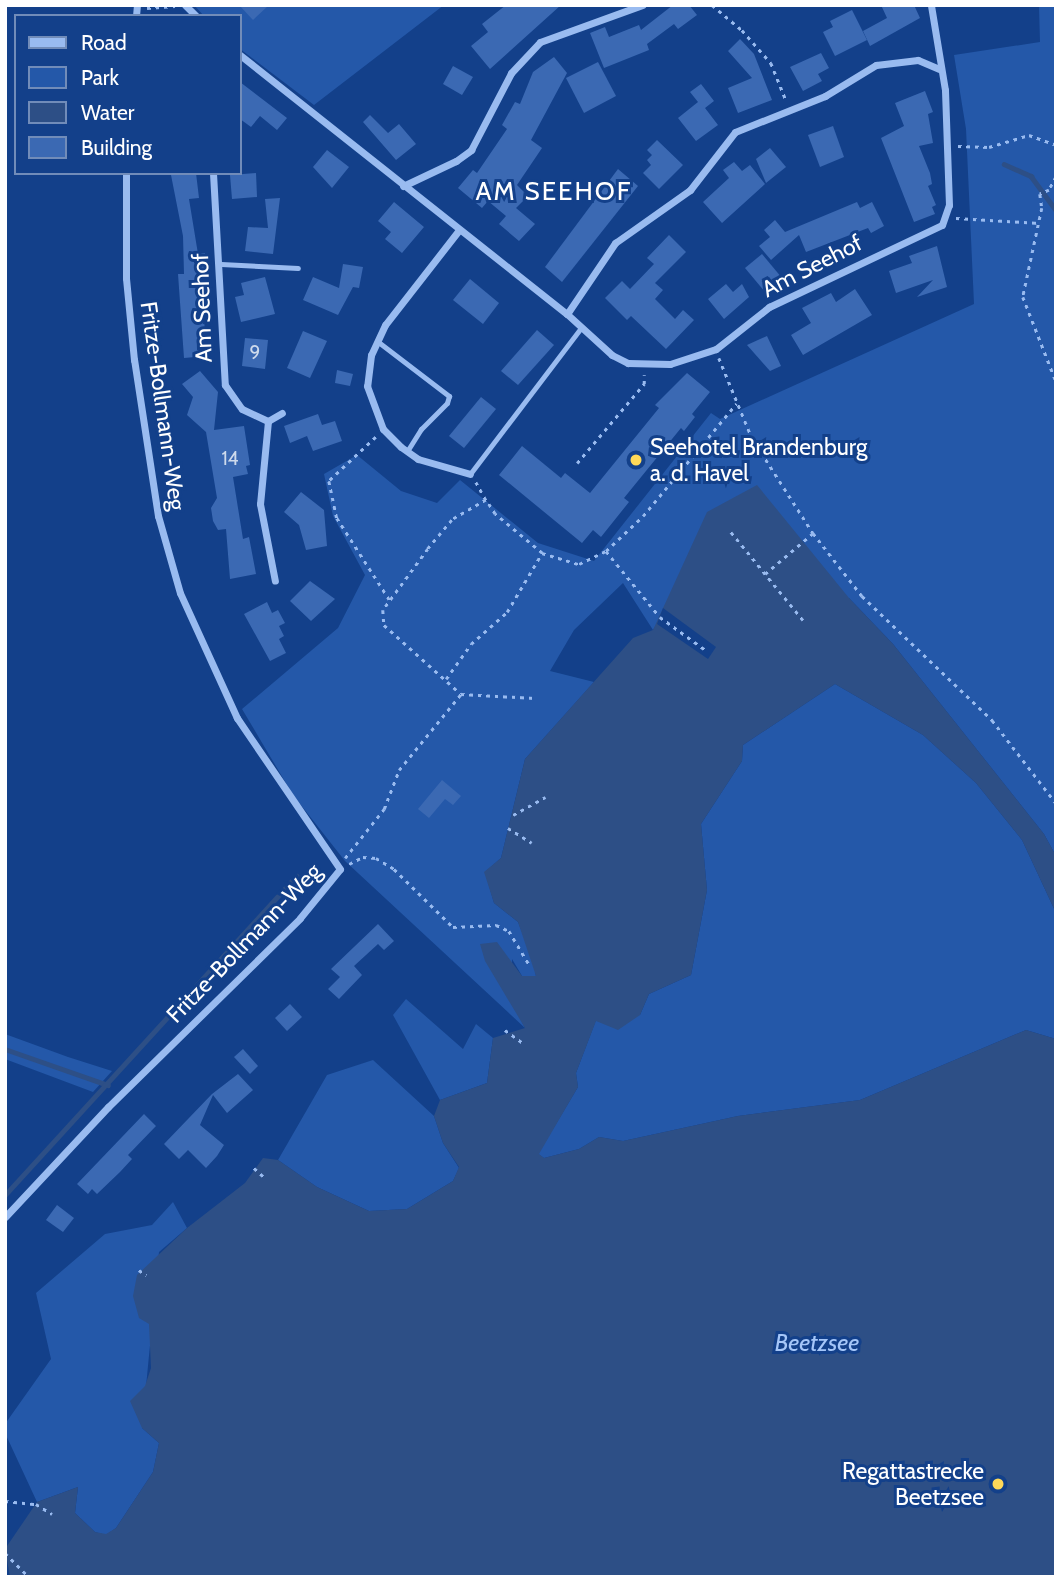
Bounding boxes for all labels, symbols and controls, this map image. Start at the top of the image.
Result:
legend [14,14,242,175]
text: Road [81,30,127,55]
text: Park [81,65,119,90]
text: Water [81,100,134,125]
text: Building [81,135,152,160]
district label: AM SEEHOF [477,176,631,208]
street label: Am Seehof [757,229,867,303]
street label: Am Seehof [186,253,218,363]
street label: Fritze-Bollmann-Weg [135,300,191,512]
house number: 9 [250,342,260,364]
place label: Seehotel Brandenburg a. d. Havel [650,433,867,487]
house number: 14 [221,448,239,470]
marker: Seehotel Brandenburg a. d. Havel [628,452,644,468]
street label: Fritze-Bollmann-Weg [161,858,327,1028]
water label: Beetzsee [775,1329,859,1357]
place label: Regattastrecke Beetzsee [842,1457,984,1511]
marker: Regattastrecke Beetzsee [990,1476,1006,1492]

